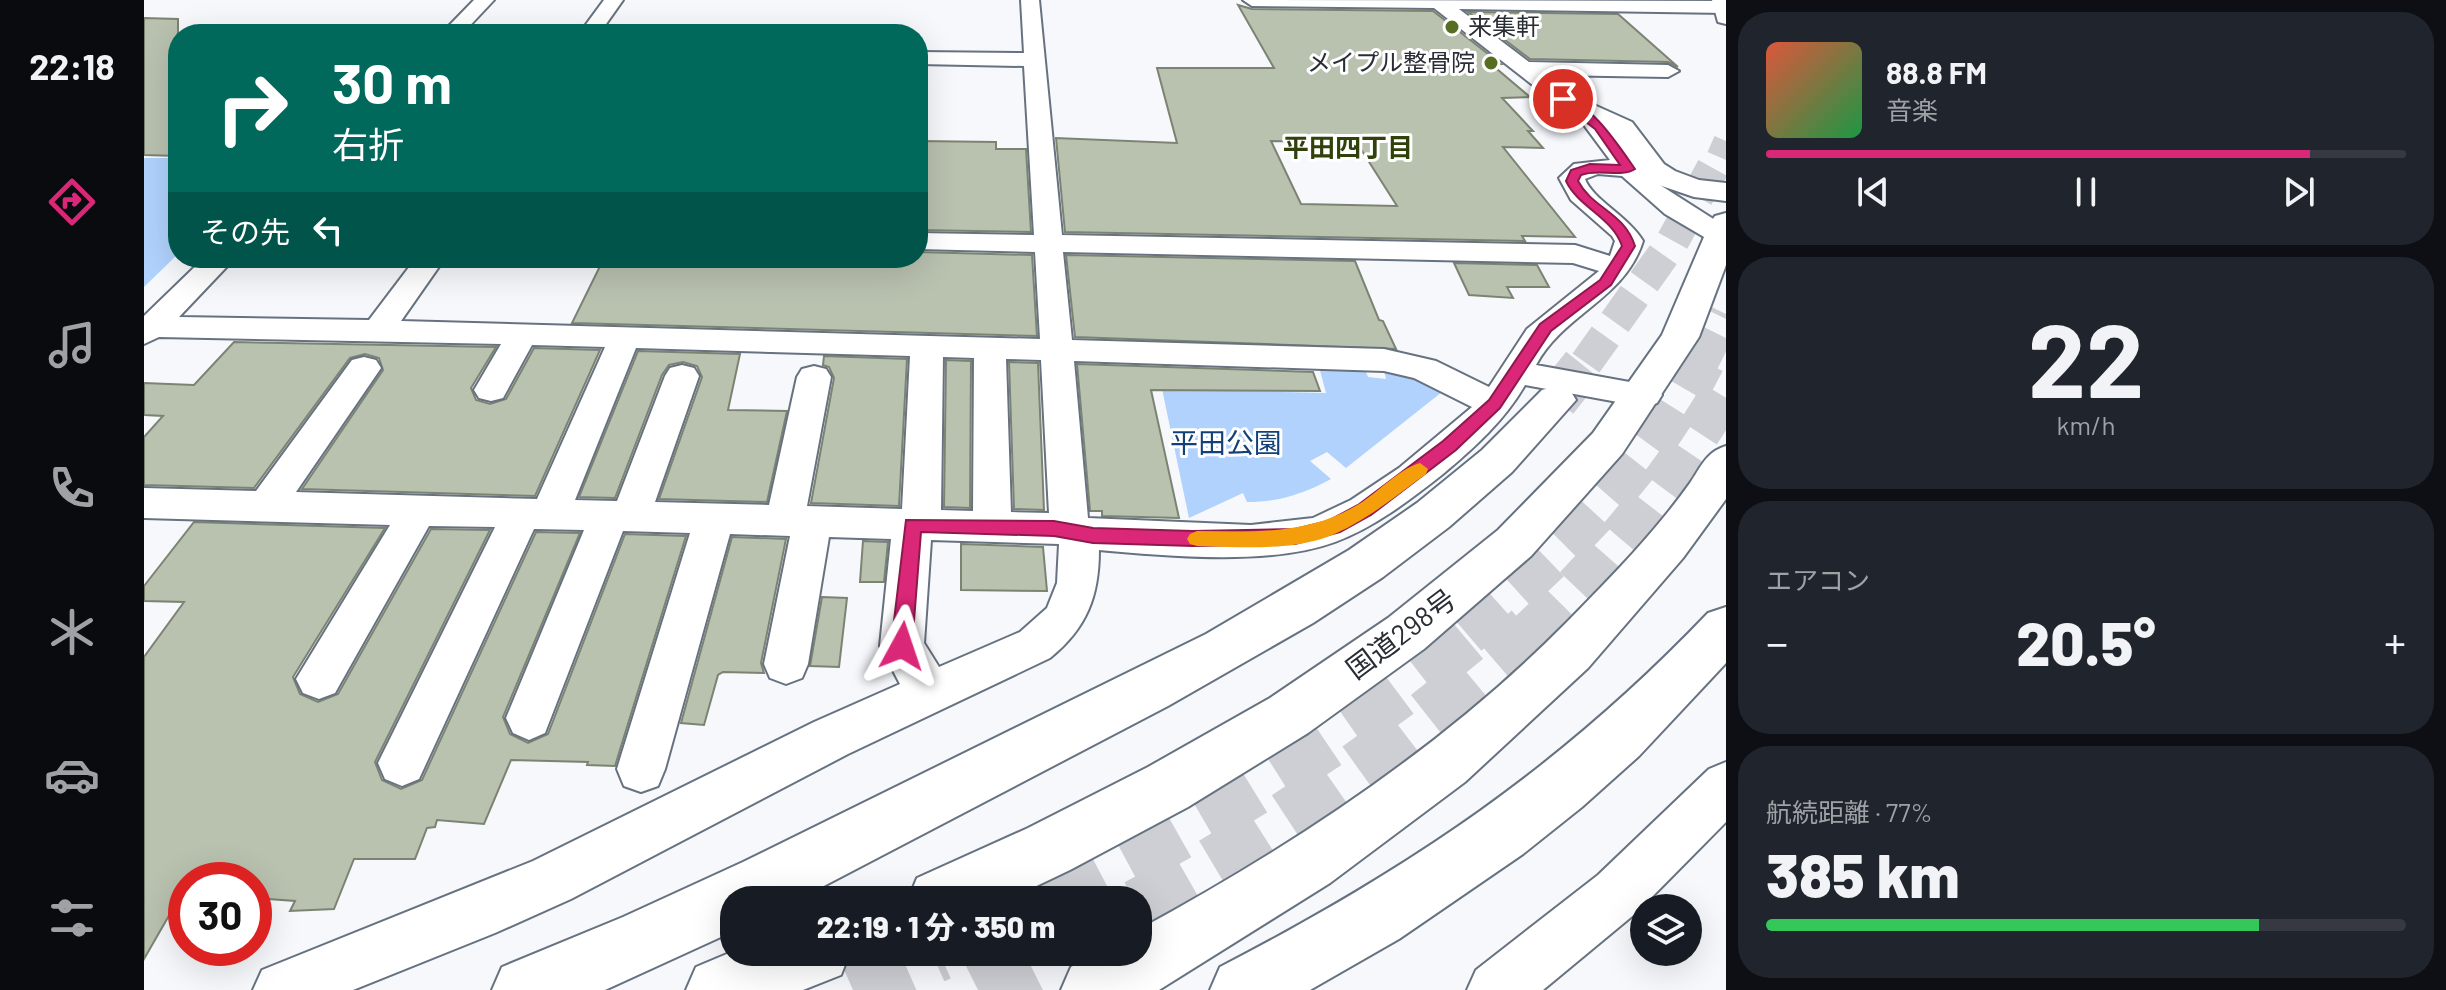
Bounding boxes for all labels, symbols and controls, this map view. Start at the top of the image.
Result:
place label: 来集軒 [1468,11,1540,40]
marker: 来集軒 [1443,18,1461,36]
text: 22:18 [29,44,115,87]
place label: メイプル整骨院 [1307,47,1475,76]
text: 30 m [332,48,452,115]
marker: メイプル整骨院 [1482,54,1500,72]
text: 88.8 FM [1886,54,1987,90]
icon: right [200,56,304,160]
pin [1529,65,1597,133]
icon: arrive [1541,77,1585,121]
text: 音楽 [1886,94,1938,125]
text: 右折 [332,122,404,165]
district label: 平田四丁目 [1283,131,1413,162]
icon: previous [1851,170,1895,214]
icon: pause [2064,170,2108,214]
icon: next [2277,170,2321,214]
icon: directions [44,174,100,230]
icon: left [306,208,350,252]
text: その先 [200,213,290,249]
text: 22 [2028,294,2144,419]
icon: music [44,317,100,373]
text: km/h [2057,409,2115,440]
park label: 平田公園 [1170,425,1282,459]
icon: phone [44,460,100,516]
text: エアコン [1766,564,1870,595]
street label: 国道298号 [1339,581,1462,685]
icon: climate [44,604,100,660]
position arrow [860,604,944,688]
text: 20.5° [2016,606,2156,678]
text: − [1766,615,1788,668]
text: + [2384,615,2406,668]
icon: car [44,747,100,803]
text: 航続距離 · 77% [1766,796,1933,827]
text: 385 km [1766,838,1960,910]
speed limit sign: 30 [168,862,272,966]
icon: filters [44,890,100,946]
map controls [1630,894,1702,966]
button: layers [1630,894,1702,966]
text: 22:19 · 1 分 · 350 m [817,908,1055,944]

